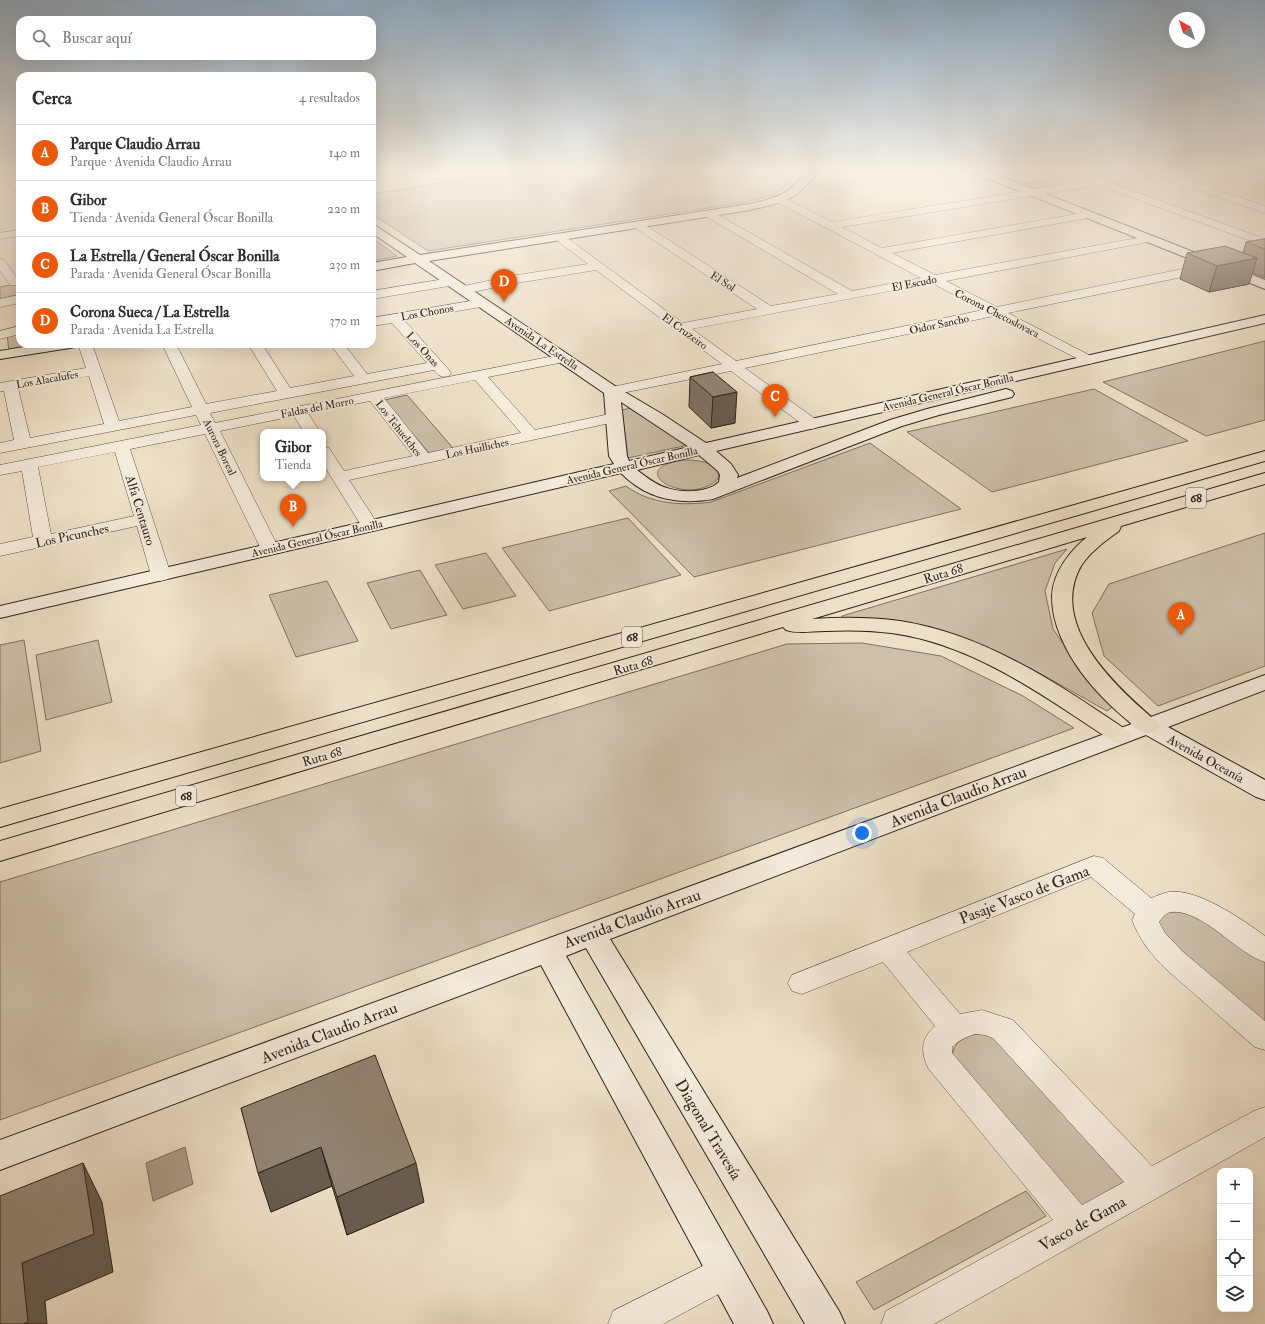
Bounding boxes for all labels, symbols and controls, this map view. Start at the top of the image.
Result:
north arrow [1169,12,1205,48]
search box [16,16,376,60]
icon: search [30,27,52,49]
text: Buscar aquí [62,29,131,48]
text: Cerca [32,88,72,109]
text: 4 resultados [299,90,360,106]
text: Parque Claudio Arrau [70,135,200,154]
text: A [41,145,49,161]
text: 140 m [329,145,360,161]
text: Parque · Avenida Claudio Arrau [70,154,232,170]
text: Gibor [70,191,107,210]
text: B [41,201,49,217]
text: 220 m [327,201,360,217]
text: Tienda · Avenida General Óscar Bonilla [70,210,273,226]
text: La Estrella / General Óscar Bonilla [70,247,279,266]
text: C [40,257,50,273]
text: 230 m [329,257,360,273]
text: Parada · Avenida General Óscar Bonilla [70,266,271,282]
pin: D [491,269,517,302]
street label: El Sol [708,269,738,294]
street label: El Escudo [890,273,938,294]
street label: Corona Checoslovaca [952,286,1042,341]
street label: Los Chonos [400,301,455,324]
text: Corona Sueca / La Estrella [70,303,229,322]
street label: El Cruzeiro [659,311,710,352]
street label: Oidor Sancho [908,312,970,337]
text: D [40,313,50,329]
text: 370 m [330,313,360,329]
street label: Avenida La Estrella [502,314,581,373]
text: Parada · Avenida La Estrella [70,322,214,338]
street label: Los Onas [404,329,442,370]
street label: Los Alacalufes [15,368,79,391]
street label: Avenida General Óscar Bonilla [880,370,1015,414]
pin: C [762,384,788,417]
street label: Faldas del Morro [279,394,355,421]
street label: Los Tehuelches [373,397,425,459]
street label: Aurora Boreal [200,416,239,478]
popup [260,429,326,481]
street label: Los Huilliches [444,435,510,462]
text: Gibor [275,438,311,457]
street label: Avenida General Óscar Bonilla [564,443,699,487]
text: Tienda [275,457,311,473]
street label: Alfa Centauro [121,472,158,547]
road number: 68 [1186,488,1206,508]
pin: B [280,494,306,527]
street label: Avenida General Óscar Bonilla [249,516,384,560]
street label: Los Picunches [34,520,111,552]
street label: Ruta 68 [921,560,965,588]
pin: A [1168,602,1194,635]
road number: 68 [622,627,642,647]
street label: Ruta 68 [611,653,655,679]
street label: Avenida Oceanía [1163,731,1247,787]
street label: Ruta 68 [300,744,344,770]
street label: Avenida Claudio Arrau [887,762,1029,832]
road number: 68 [176,786,196,806]
your location [852,823,872,843]
street label: Pasaje Vasco de Gama [956,861,1093,929]
street label: Avenida Claudio Arrau [560,885,704,953]
street label: Avenida Claudio Arrau [258,998,400,1068]
street label: Diagonal Travesía [670,1076,746,1184]
map controls [1217,1168,1253,1312]
button: + [1217,1168,1253,1204]
street label: Vasco de Gama [1035,1192,1130,1256]
button: − [1217,1204,1253,1240]
button: locate [1217,1240,1253,1276]
button: layers [1217,1276,1253,1312]

